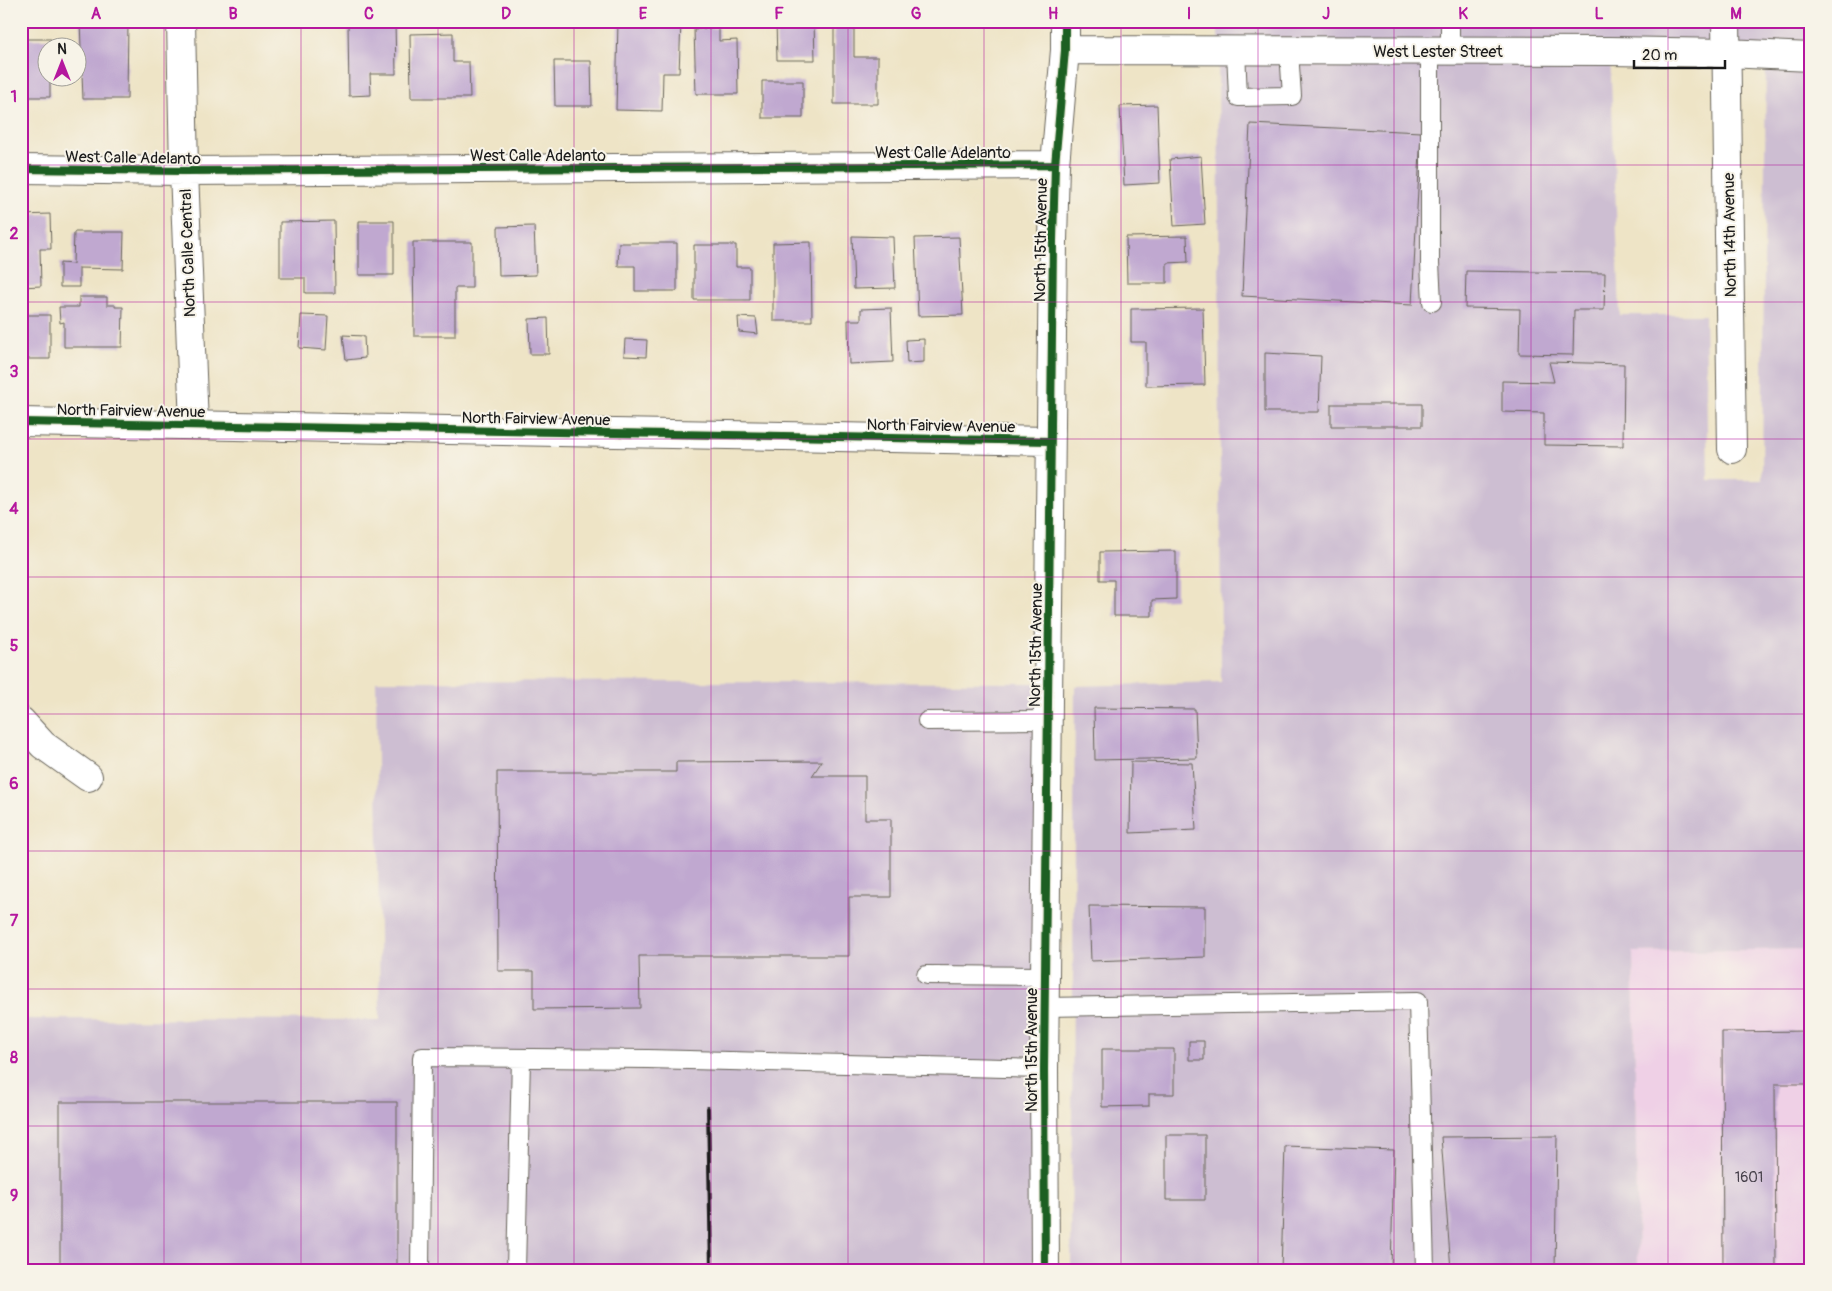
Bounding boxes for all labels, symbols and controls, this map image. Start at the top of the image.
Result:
text: A [91,4,102,24]
text: B [228,4,238,24]
text: C [364,4,374,24]
text: D [501,4,511,24]
text: E [639,4,648,24]
text: F [774,4,784,24]
text: G [911,4,922,24]
text: H [1048,4,1058,24]
text: I [1187,4,1191,24]
text: J [1322,4,1330,24]
text: K [1458,4,1468,24]
text: L [1594,4,1604,24]
text: M [1730,4,1742,24]
north arrow [38,38,88,88]
scale bar [1634,38,1726,70]
text: N [57,41,67,58]
street label: West Lester Street [1373,42,1503,62]
text: 20 m [1642,46,1677,65]
text: 1 [11,87,17,107]
street label: West Calle Adelanto [875,143,1011,163]
street label: West Calle Adelanto [470,146,606,166]
street label: West Calle Adelanto [65,147,201,169]
street label: North 14th Avenue [1719,172,1741,297]
street label: North 15th Avenue [1030,178,1052,302]
street label: North Calle Central [176,188,200,318]
text: 2 [10,224,19,244]
text: 3 [10,362,19,382]
street label: North Fairview Avenue [57,400,206,422]
street label: North Fairview Avenue [462,408,611,430]
street label: North Fairview Avenue [867,415,1016,437]
text: 4 [9,499,19,519]
street label: North 15th Avenue [1025,583,1047,707]
text: 5 [10,636,19,656]
text: 6 [9,774,19,794]
text: 7 [10,911,19,931]
street label: North 15th Avenue [1022,988,1042,1112]
text: 8 [10,1048,18,1068]
house number: 1601 [1735,1169,1763,1186]
text: 9 [10,1186,18,1206]

